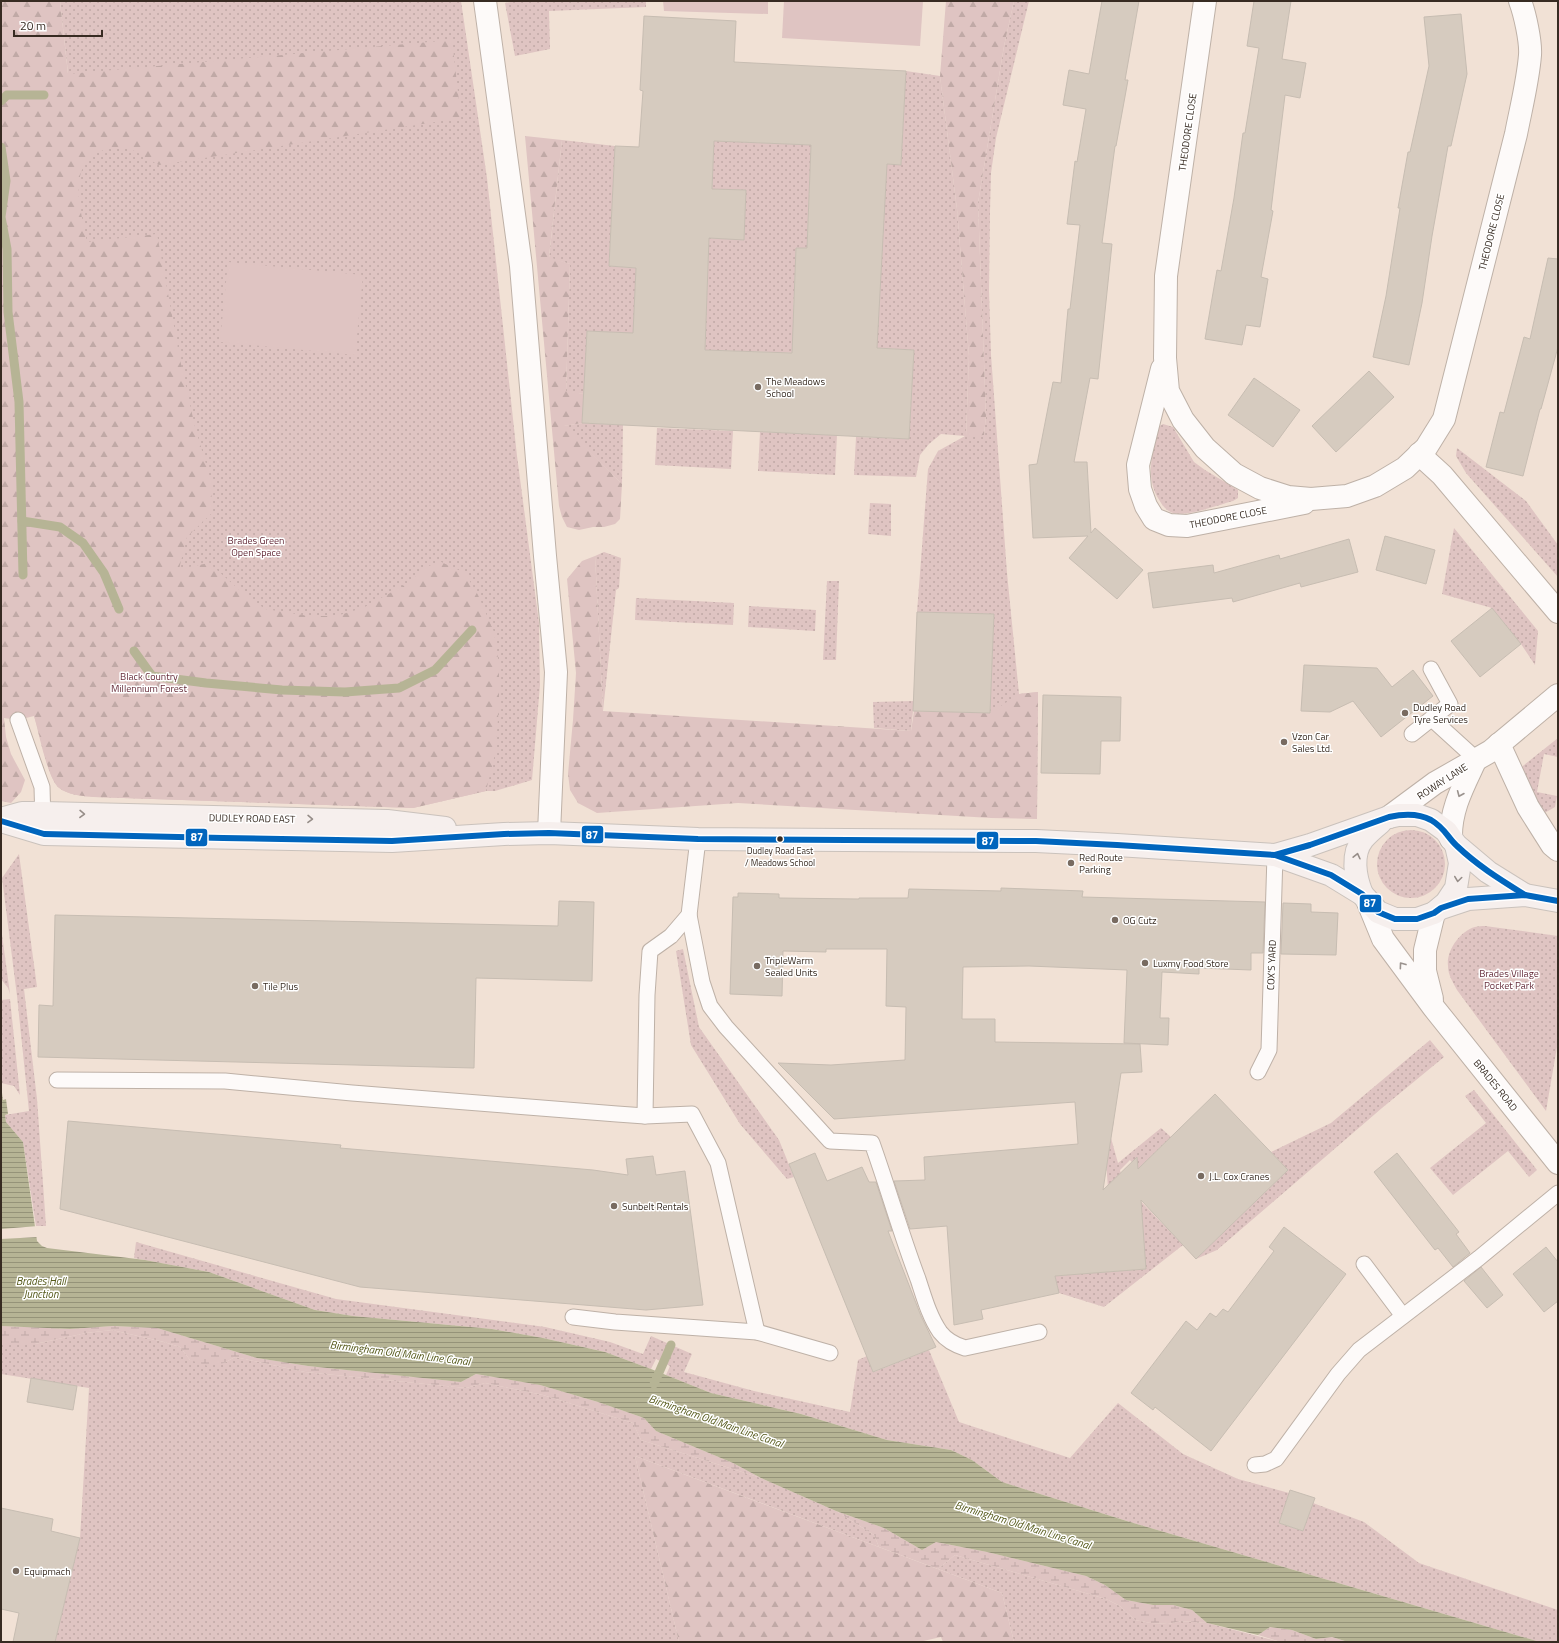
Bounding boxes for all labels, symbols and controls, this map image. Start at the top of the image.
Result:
scale bar [14,12,102,38]
text: 20 m [20,16,46,35]
street label: THEODORE CLOSE [1175,92,1200,172]
street label: THEODORE CLOSE [1475,192,1508,272]
place label: The Meadows School [766,374,825,401]
marker: The Meadows School [753,382,763,392]
street label: THEODORE CLOSE [1188,503,1269,532]
park label: Brades Green Open Space [228,533,284,560]
park label: Black Country Millennium Forest [111,669,187,696]
place label: Dudley Road Tyre Services [1413,700,1468,727]
marker: Dudley Road Tyre Services [1400,708,1410,718]
place label: Vzon Car Sales Ltd. [1292,729,1332,756]
marker: Vzon Car Sales Ltd. [1279,737,1289,747]
street label: ROWAY LANE [1414,759,1471,803]
one-way arrow [1456,791,1464,798]
one-way arrow [79,810,85,818]
street label: DUDLEY ROAD EAST [209,810,296,827]
one-way arrow [307,815,313,823]
line badge: 87 [581,825,604,844]
text: 87 [586,827,598,843]
line badge: 87 [185,828,208,847]
text: 87 [191,829,203,845]
line badge: 87 [976,831,999,850]
text: 87 [982,833,994,849]
marker: Dudley Road East / Meadows School [775,834,785,844]
place label: Dudley Road East / Meadows School [745,844,815,869]
place label: Red Route Parking [1079,850,1123,877]
one-way arrow [1353,853,1361,860]
marker: Red Route Parking [1066,858,1076,868]
one-way arrow [1454,876,1463,882]
line badge: 87 [1359,894,1382,913]
text: 87 [1364,895,1376,911]
place label: OG Cutz [1123,913,1157,928]
marker: OG Cutz [1110,915,1120,925]
street label: COX'S YARD [1263,940,1280,991]
place label: TripleWarm Sealed Units [765,953,818,980]
place label: Luxmy Food Store [1153,956,1229,971]
marker: Luxmy Food Store [1140,958,1150,968]
marker: TripleWarm Sealed Units [752,961,762,971]
one-way arrow [1400,962,1407,969]
park label: Brades Village Pocket Park [1479,966,1539,993]
place label: Tile Plus [263,979,299,994]
marker: Tile Plus [250,981,260,991]
street label: BRADES ROAD [1470,1056,1521,1114]
place label: J.L. Cox Cranes [1209,1169,1270,1184]
marker: J.L. Cox Cranes [1196,1171,1206,1181]
place label: Sunbelt Rentals [622,1199,689,1214]
marker: Sunbelt Rentals [609,1201,619,1211]
water label: Brades Hall Junction [16,1273,68,1302]
water label: Birmingham Old Main Line Canal [329,1336,473,1370]
water label: Birmingham Old Main Line Canal [647,1390,787,1452]
water label: Birmingham Old Main Line Canal [953,1497,1094,1554]
place label: Equipmach [24,1564,71,1579]
marker: Equipmach [11,1566,21,1576]

